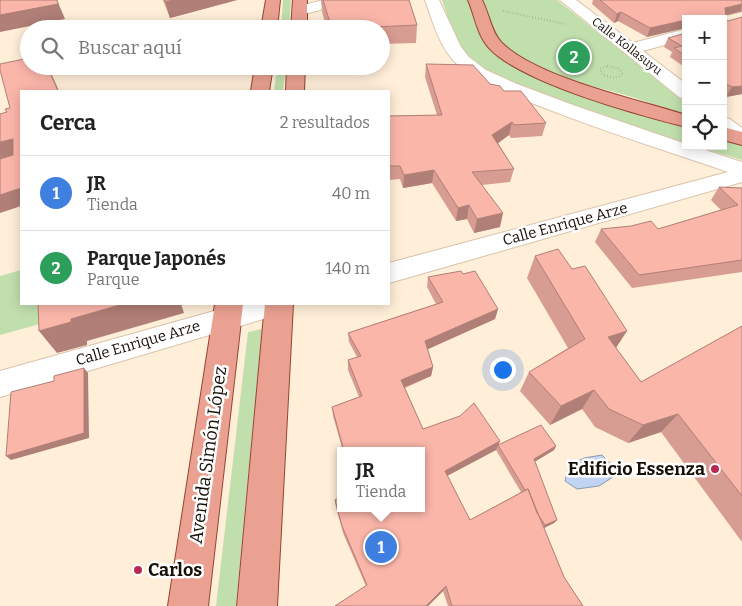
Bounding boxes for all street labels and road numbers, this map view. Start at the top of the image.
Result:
street label: Calle Kollasuyu [589,14,665,78]
street label: Calle Enrique Arze [501,199,629,249]
street label: Calle Enrique Arze [74,317,202,369]
street label: Avenida Simón López [185,365,231,545]

